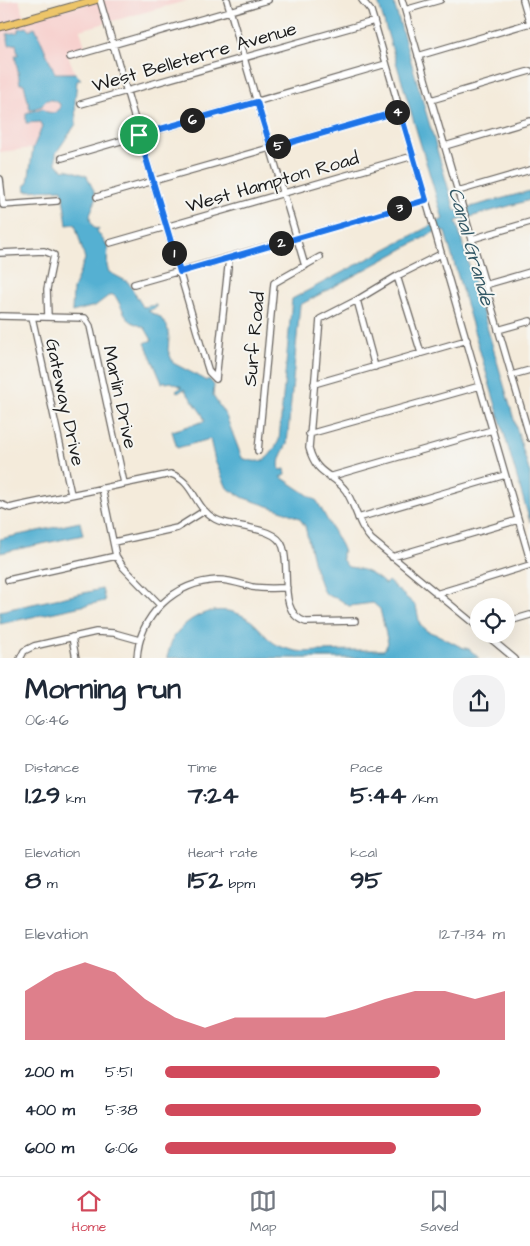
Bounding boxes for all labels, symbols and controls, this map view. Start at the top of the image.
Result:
street label: West Belleterre Avenue [89,15,300,100]
pin: 4 [384,100,410,124]
text: 4 [393,102,402,122]
pin: 6 [180,108,204,132]
text: 6 [188,110,197,130]
pin [118,114,160,156]
icon: arrive [125,121,153,149]
pin: 5 [266,134,290,158]
text: 5 [274,136,283,156]
street label: West Hampton Road [183,145,362,220]
water label: Canal Grande [441,184,502,310]
pin: 3 [386,196,412,220]
text: 3 [396,198,403,218]
pin: 2 [268,230,294,256]
text: 2 [277,233,286,253]
pin: 1 [162,240,186,266]
text: 1 [174,243,175,263]
street label: Surf Road [237,290,272,388]
street label: Gateway Drive [37,336,91,469]
street label: Marlin Drive [95,343,144,451]
map controls [470,598,515,643]
button: locate [470,598,515,643]
text: Morning run [25,670,181,709]
button: share [453,675,505,727]
text: 06:46 [25,709,69,731]
text: Distance [25,758,79,778]
text: Time [188,758,217,778]
text: Pace [350,758,383,778]
text: 1.29 [25,778,60,813]
text: 7:24 [188,778,239,813]
text: 5:44 [350,778,406,813]
text: km [60,789,85,809]
text: /km [406,789,438,809]
text: Elevation [25,843,80,863]
text: Heart rate [188,843,258,863]
text: kcal [350,843,377,863]
text: 8 [25,863,41,898]
text: 152 [188,863,223,898]
text: 95 [350,863,382,898]
text: m [41,874,58,894]
text: bpm [223,874,255,894]
text: Elevation [25,923,88,945]
text: 127–134 m [439,923,505,945]
text: 200 m [25,1061,73,1083]
text: 5:51 [105,1061,132,1083]
text: 400 m [25,1099,75,1121]
text: 5:38 [105,1099,138,1121]
text: 600 m [25,1137,74,1159]
text: 6:06 [105,1137,138,1159]
tab: Home [72,1187,106,1237]
tab: Map [249,1187,277,1237]
tab: Saved [420,1187,458,1237]

